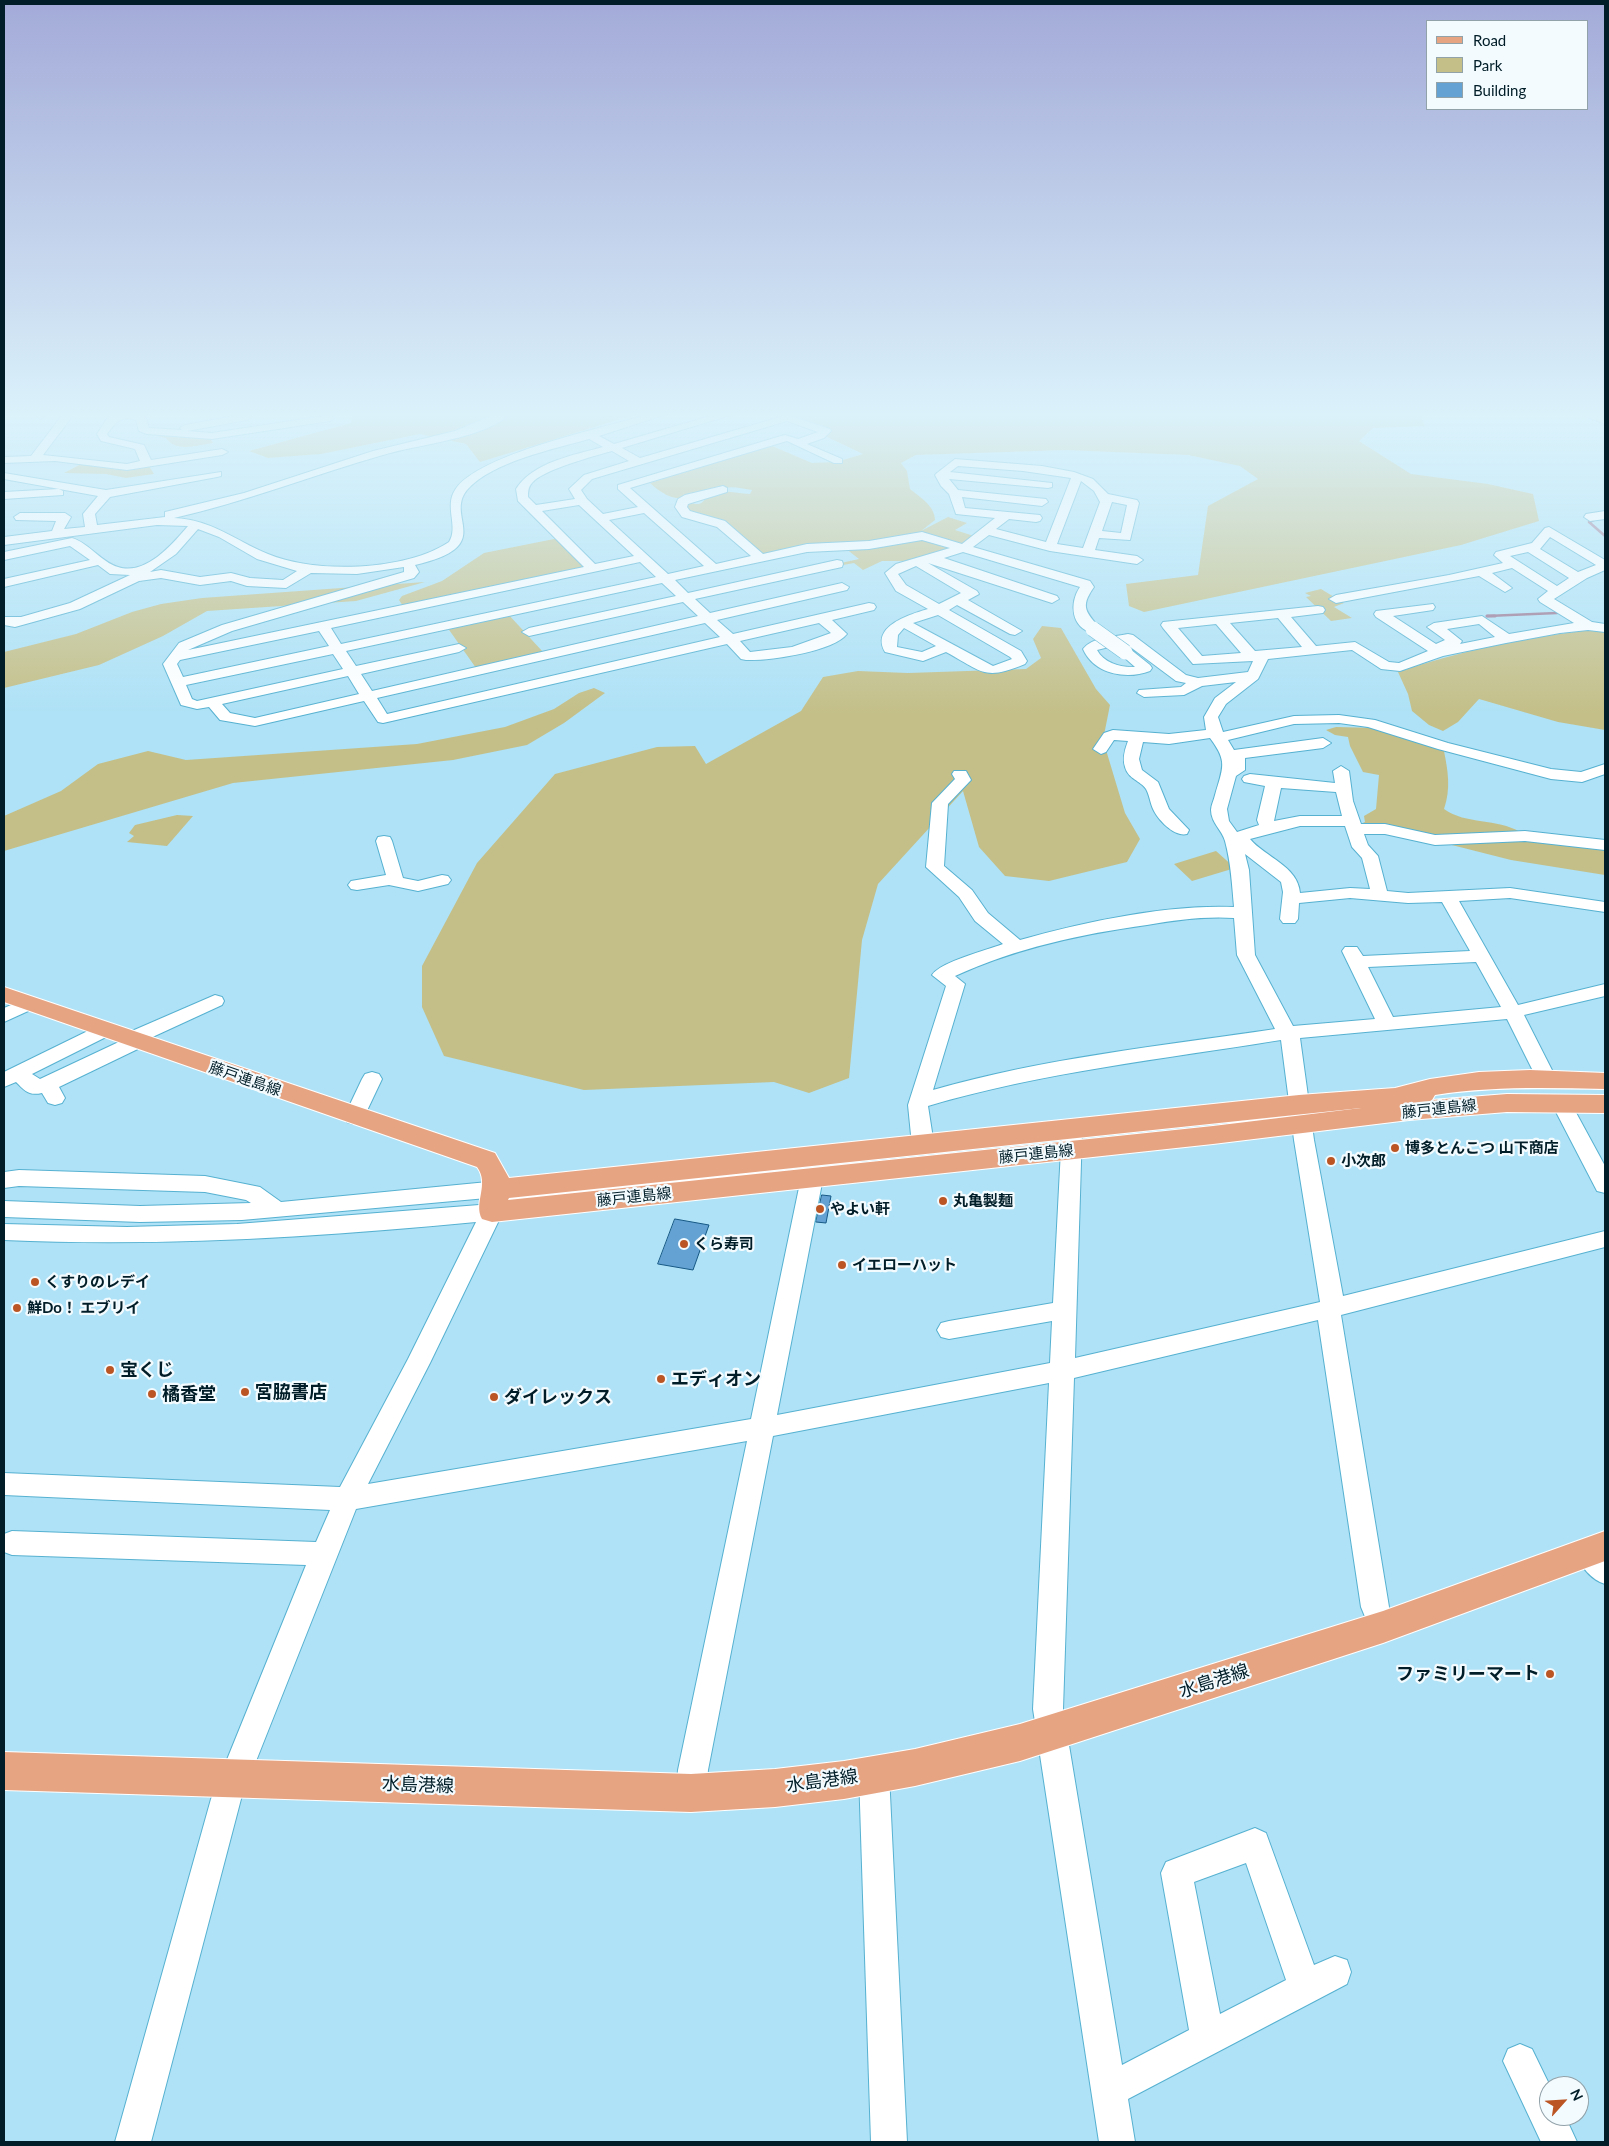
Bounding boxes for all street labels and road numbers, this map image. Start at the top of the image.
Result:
street label: 藤戸連島線 [207,1058,283,1100]
street label: 藤戸連島線 [1401,1096,1477,1122]
street label: 藤戸連島線 [998,1141,1074,1167]
street label: 藤戸連島線 [596,1184,672,1210]
street label: 水島港線 [1176,1660,1252,1702]
street label: 水島港線 [785,1765,859,1797]
street label: 水島港線 [382,1773,454,1797]

